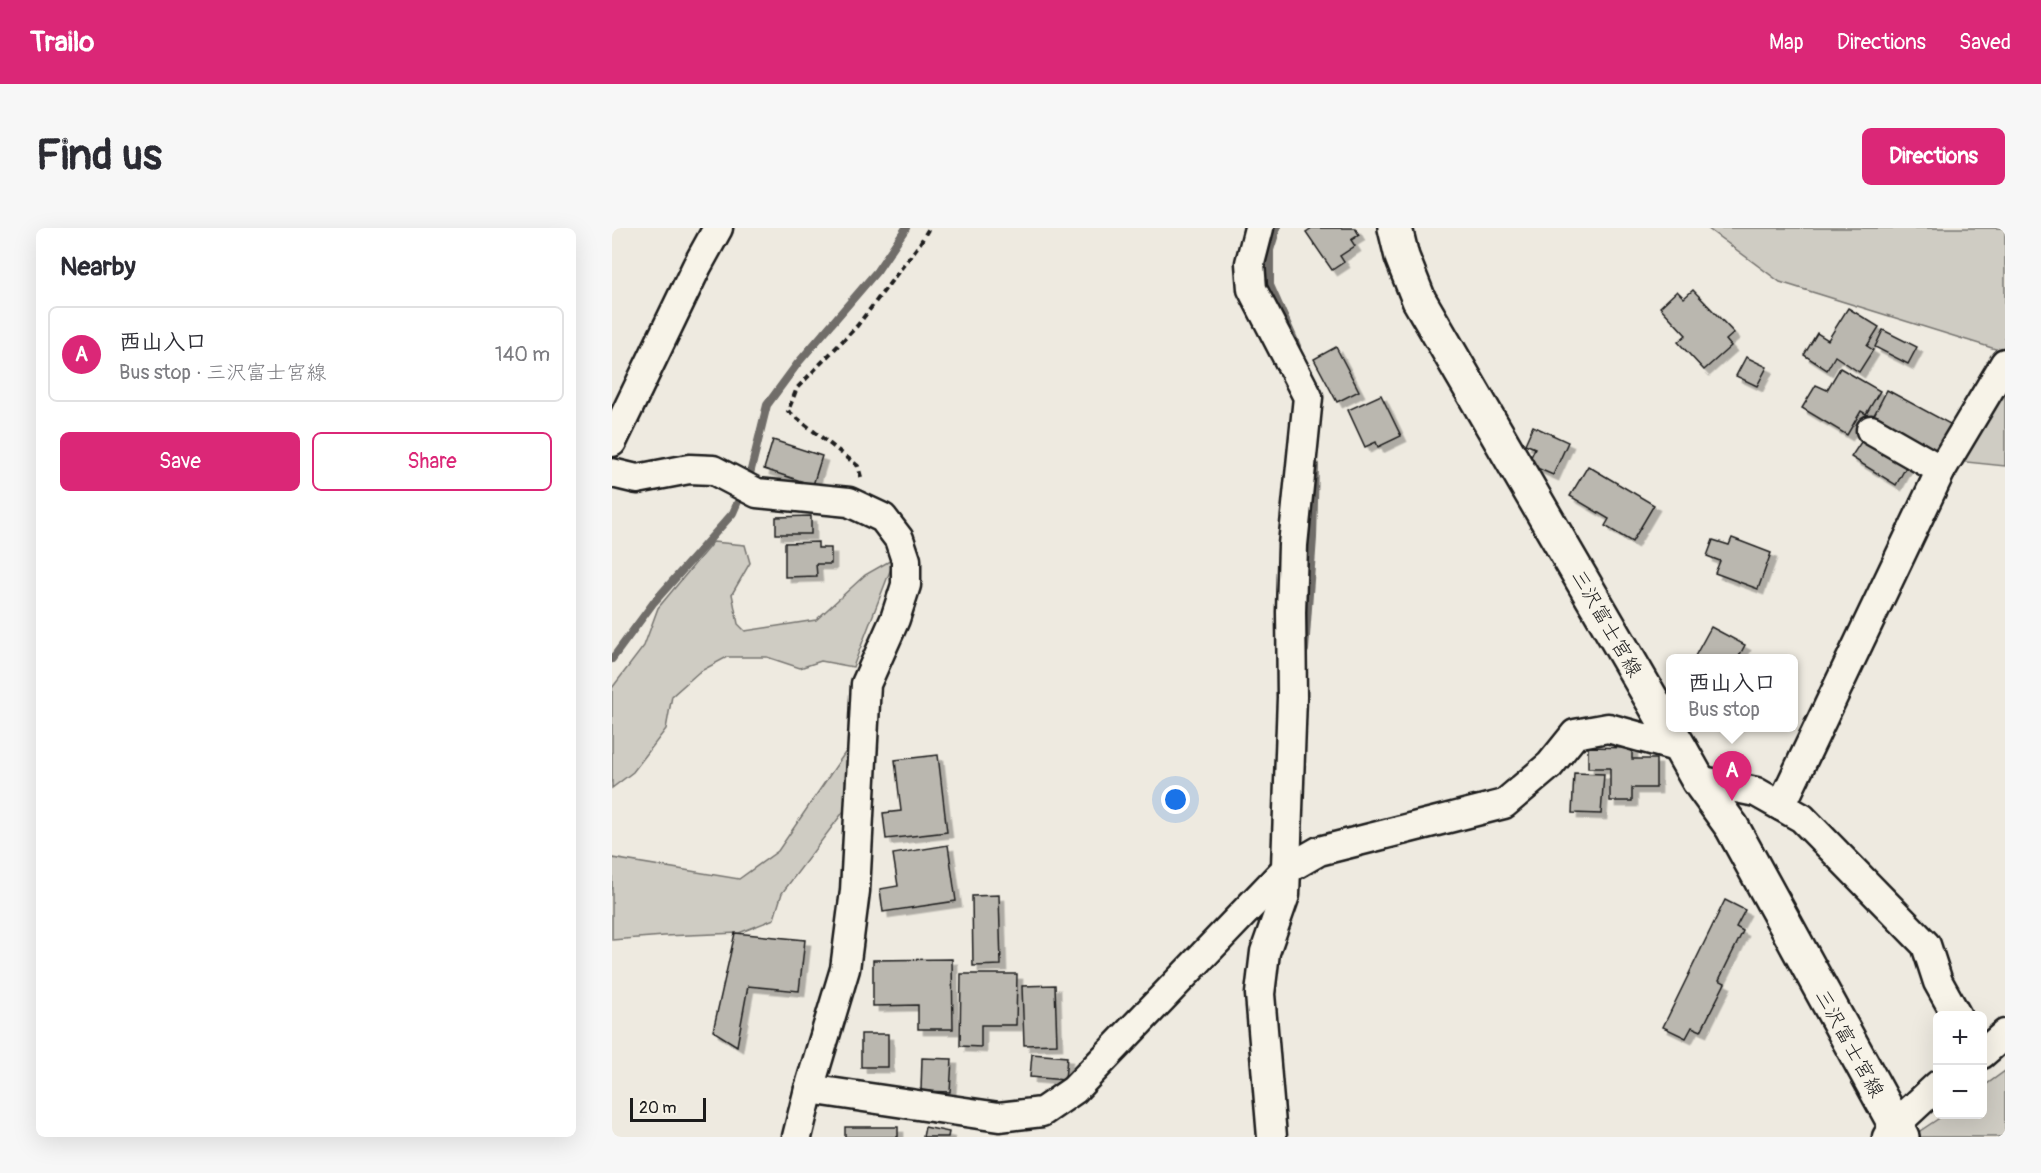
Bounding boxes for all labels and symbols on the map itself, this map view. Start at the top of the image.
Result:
street label: 三沢富士宮線 [1566,565,1647,681]
pin: A [1712,752,1752,801]
your location [1161,785,1190,814]
street label: 三沢富士宮線 [1810,985,1890,1102]
scale bar [630,1095,706,1122]

